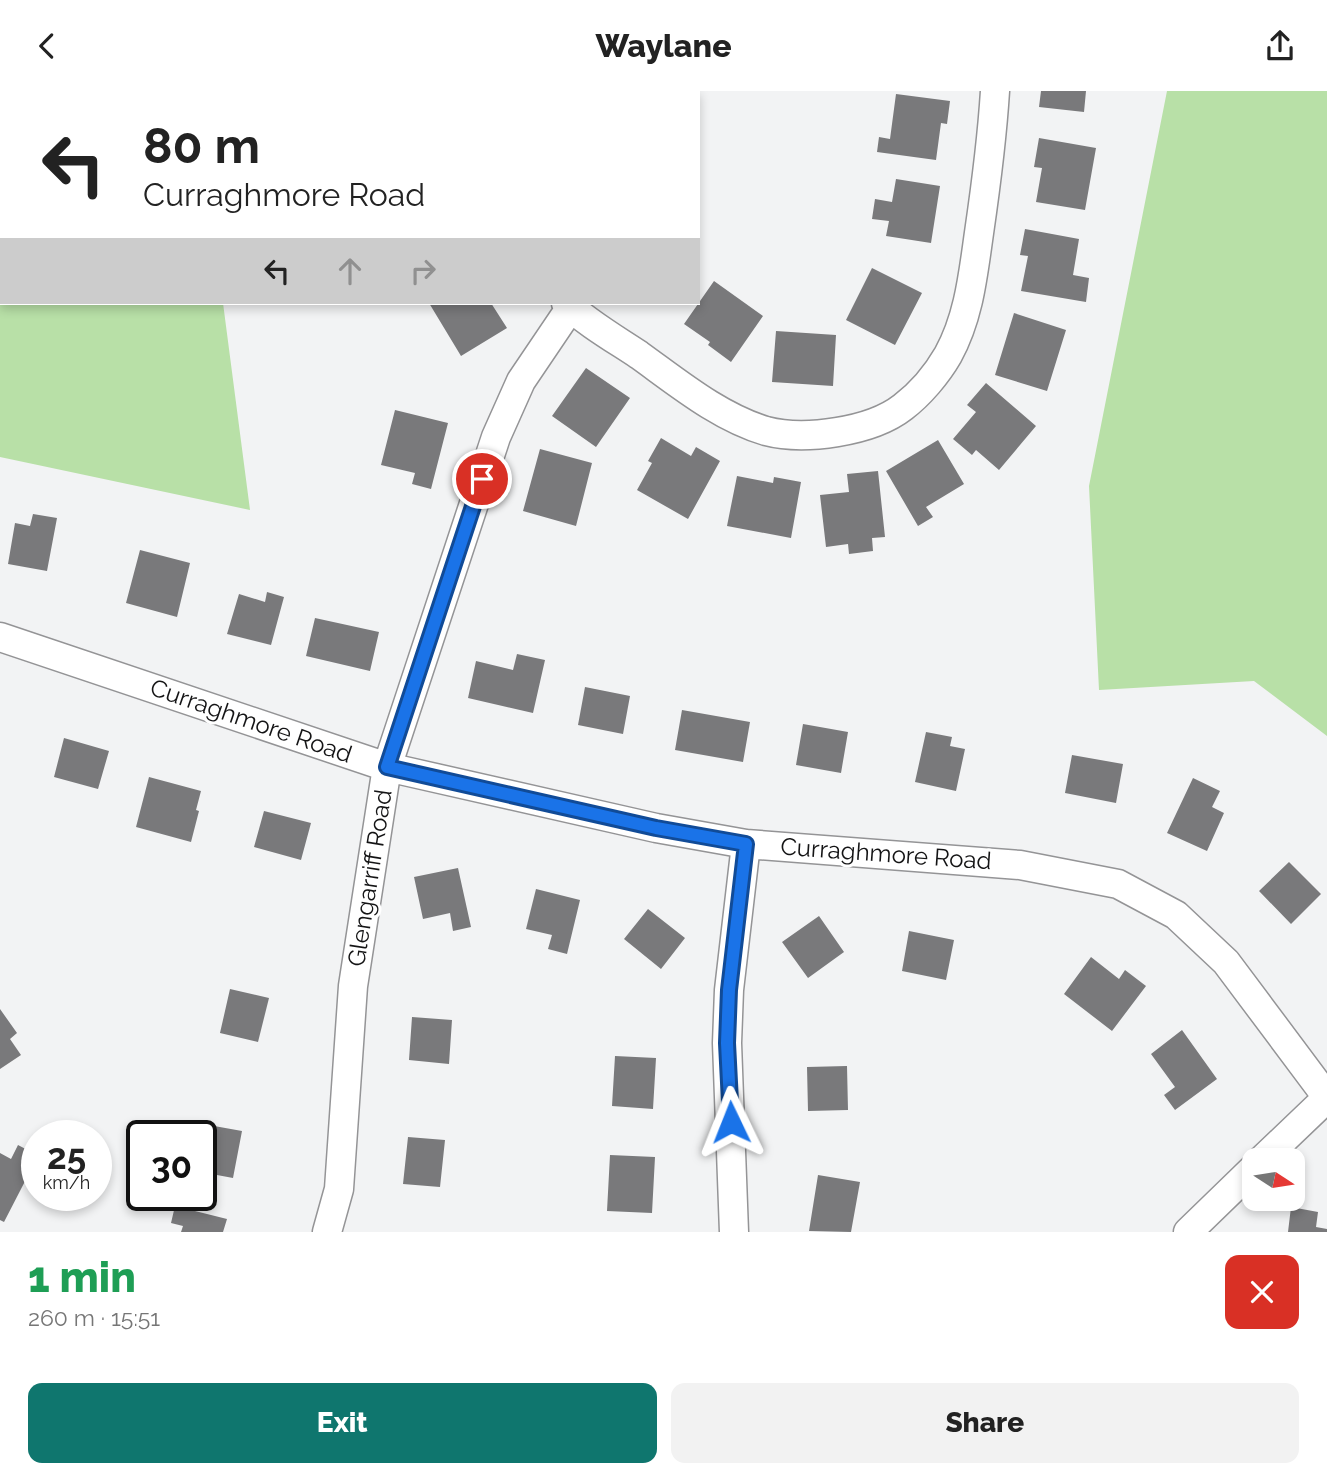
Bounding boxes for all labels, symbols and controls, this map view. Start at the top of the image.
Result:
icon: back [28,27,66,65]
text: Waylane [596,27,731,64]
icon: share [1261,27,1299,65]
text: 80 m [143,117,260,174]
icon: left [28,119,119,210]
text: Curraghmore Road [143,176,425,213]
icon: left [258,252,296,290]
icon: ahead [331,252,369,290]
icon: right [404,252,442,290]
pin [452,449,512,509]
icon: arrive [463,460,501,498]
street label: Curraghmore Road [146,672,356,769]
street label: Glengarriff Road [341,787,398,969]
street label: Curraghmore Road [779,832,993,875]
position arrow [694,1085,768,1159]
speed limit sign: 30 [126,1120,217,1211]
text: 25 [47,1136,86,1177]
north arrow [1242,1148,1306,1211]
map controls [1242,1148,1305,1211]
text: km/h [43,1172,90,1193]
text: 1 min [28,1253,136,1302]
button: close [1225,1255,1299,1329]
text: 260 m · 15:51 [28,1304,160,1331]
button: Exit [28,1383,657,1463]
button: Share [671,1383,1299,1463]

